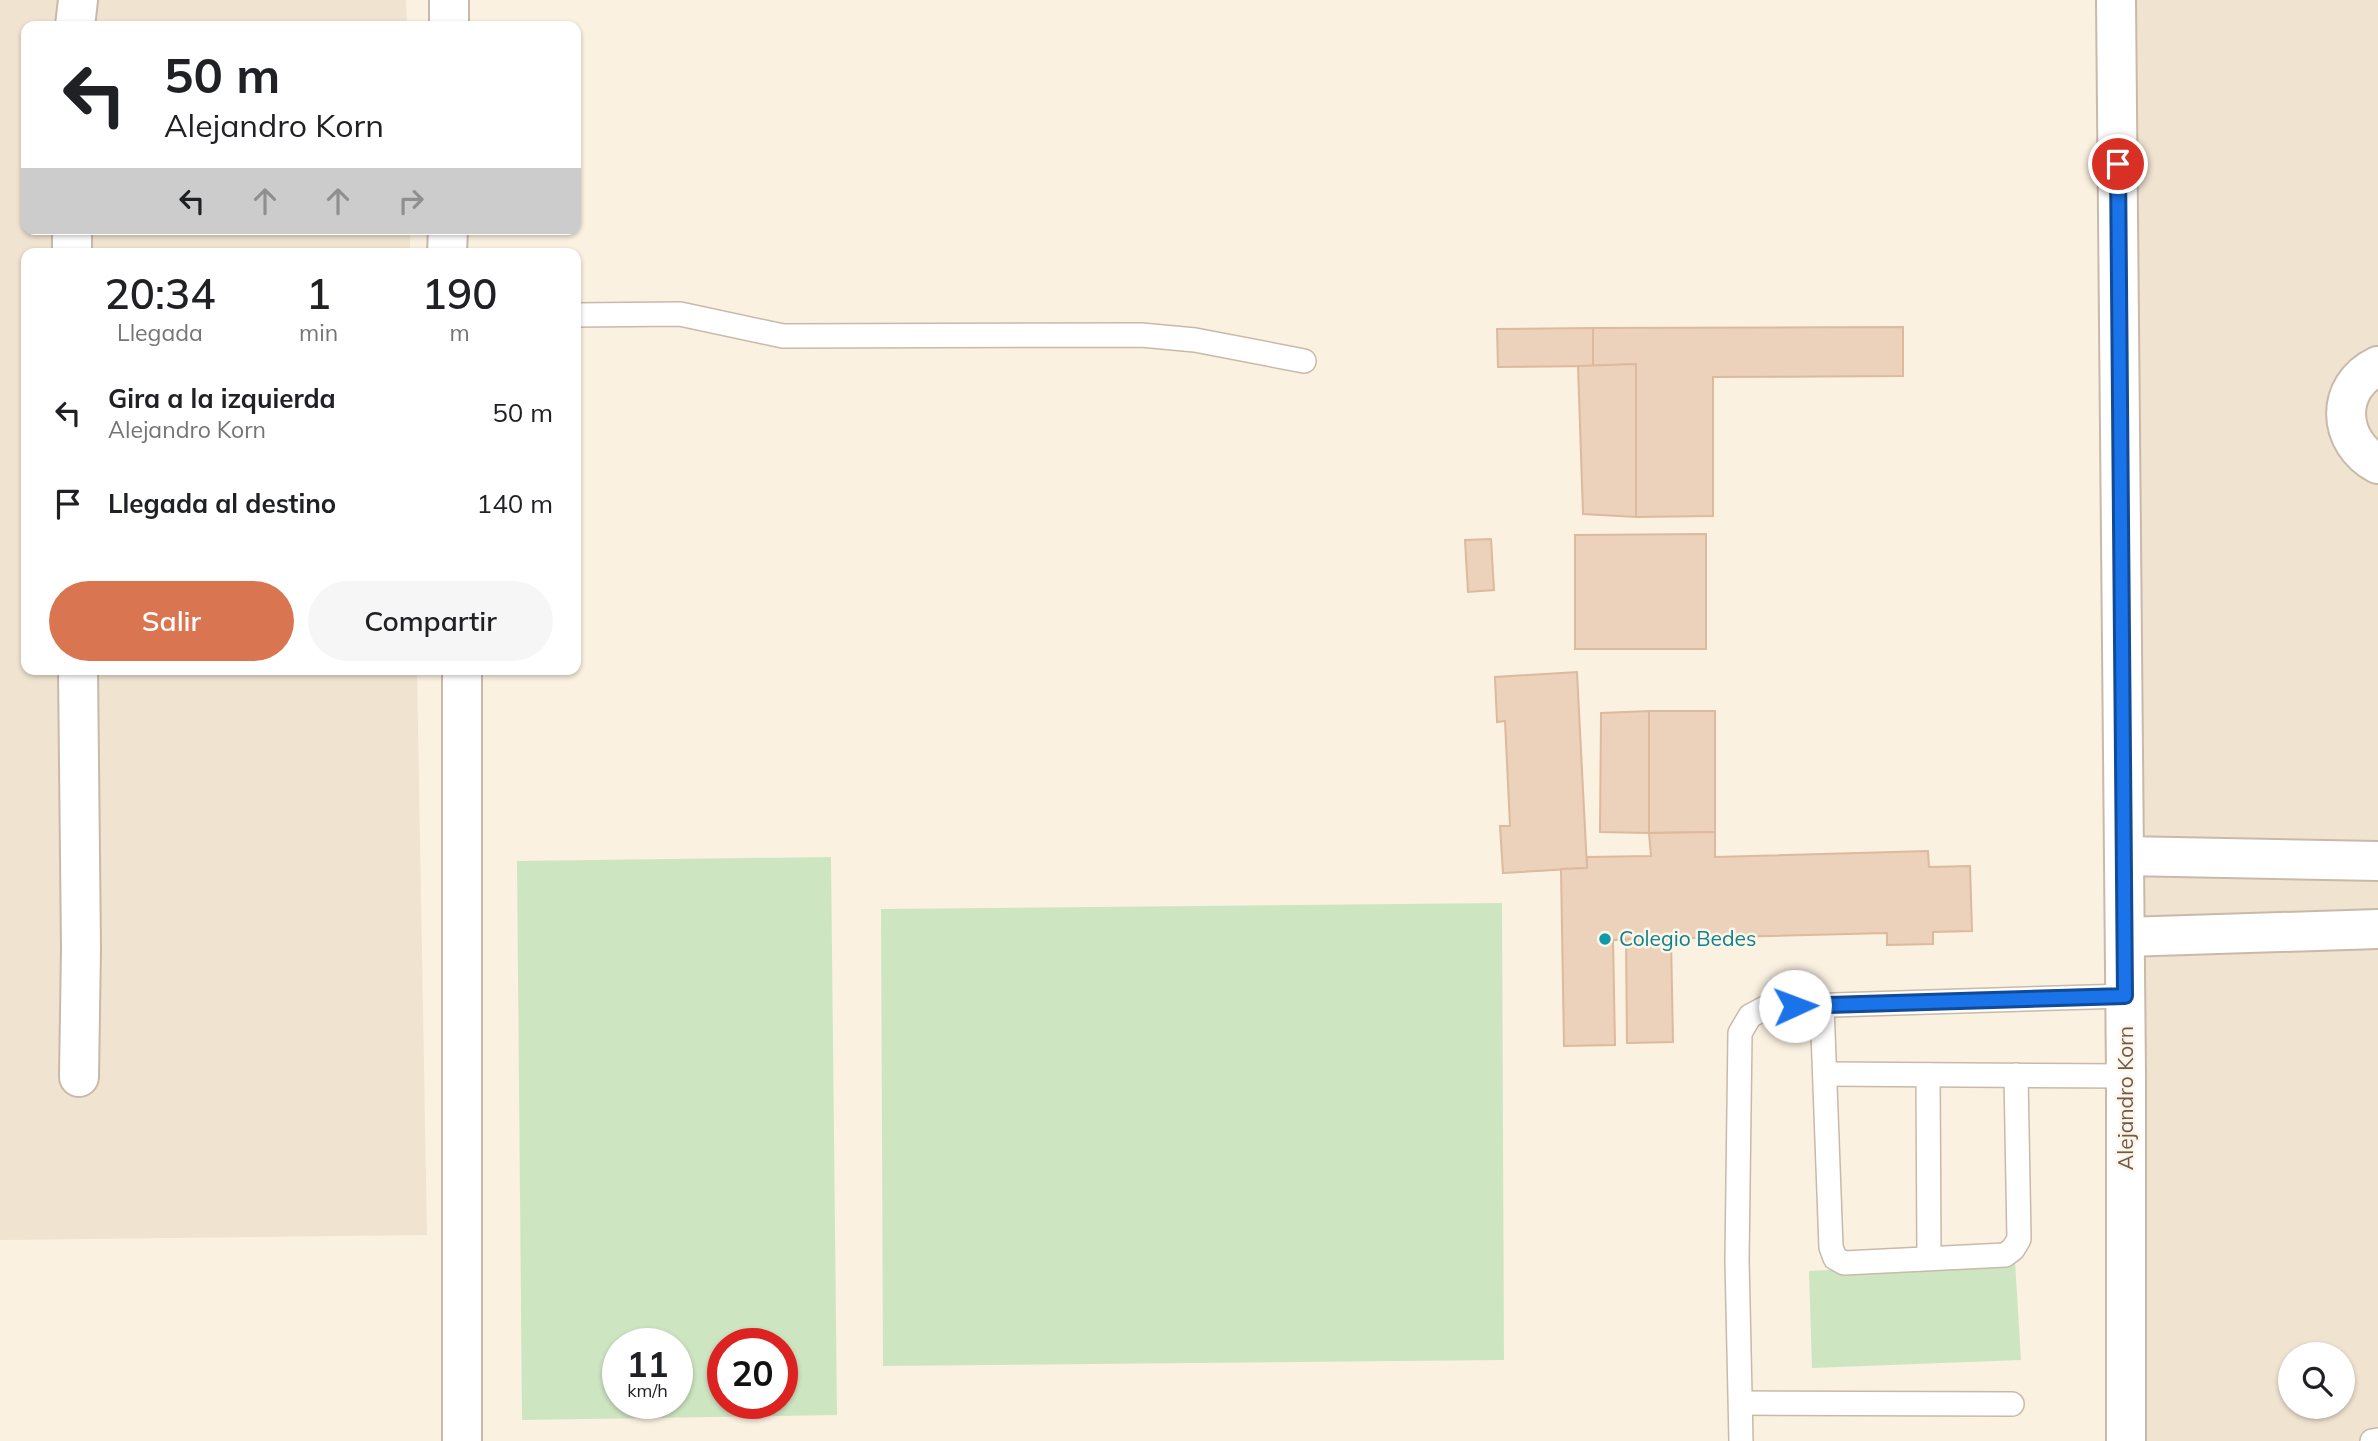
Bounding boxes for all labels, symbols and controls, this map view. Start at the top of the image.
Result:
text: 50 m [164,44,280,105]
icon: left [49,49,140,140]
text: Alejandro Korn [164,105,384,145]
pin [2088,134,2148,194]
icon: arrive [2099,145,2137,183]
icon: left [173,182,211,220]
icon: ahead [246,182,284,220]
icon: ahead [319,182,357,220]
icon: right [392,182,430,220]
text: 20:34 [105,267,215,320]
text: 1 [306,267,331,320]
text: 190 [422,267,497,320]
text: Llegada [117,318,203,347]
text: min [299,318,338,347]
text: m [449,318,470,347]
text: Gira a la izquierda [108,382,336,415]
icon: left [49,394,87,432]
text: 50 m [492,396,553,429]
text: Alejandro Korn [108,415,266,444]
icon: arrive [49,485,87,523]
text: Llegada al destino [108,487,336,520]
text: 140 m [477,487,553,520]
button: Salir [49,581,294,661]
button: Compartir [308,581,553,661]
place label: Colegio Bedes [1619,925,1756,951]
marker: Colegio Bedes [1597,931,1613,947]
position arrow [1758,969,1832,1043]
street label: Alejandro Korn [2112,1026,2138,1170]
speed limit sign: 20 [707,1328,798,1419]
text: 11 [626,1342,669,1386]
map controls [2278,1342,2355,1419]
button: search [2278,1342,2355,1419]
text: km/h [627,1379,668,1402]

